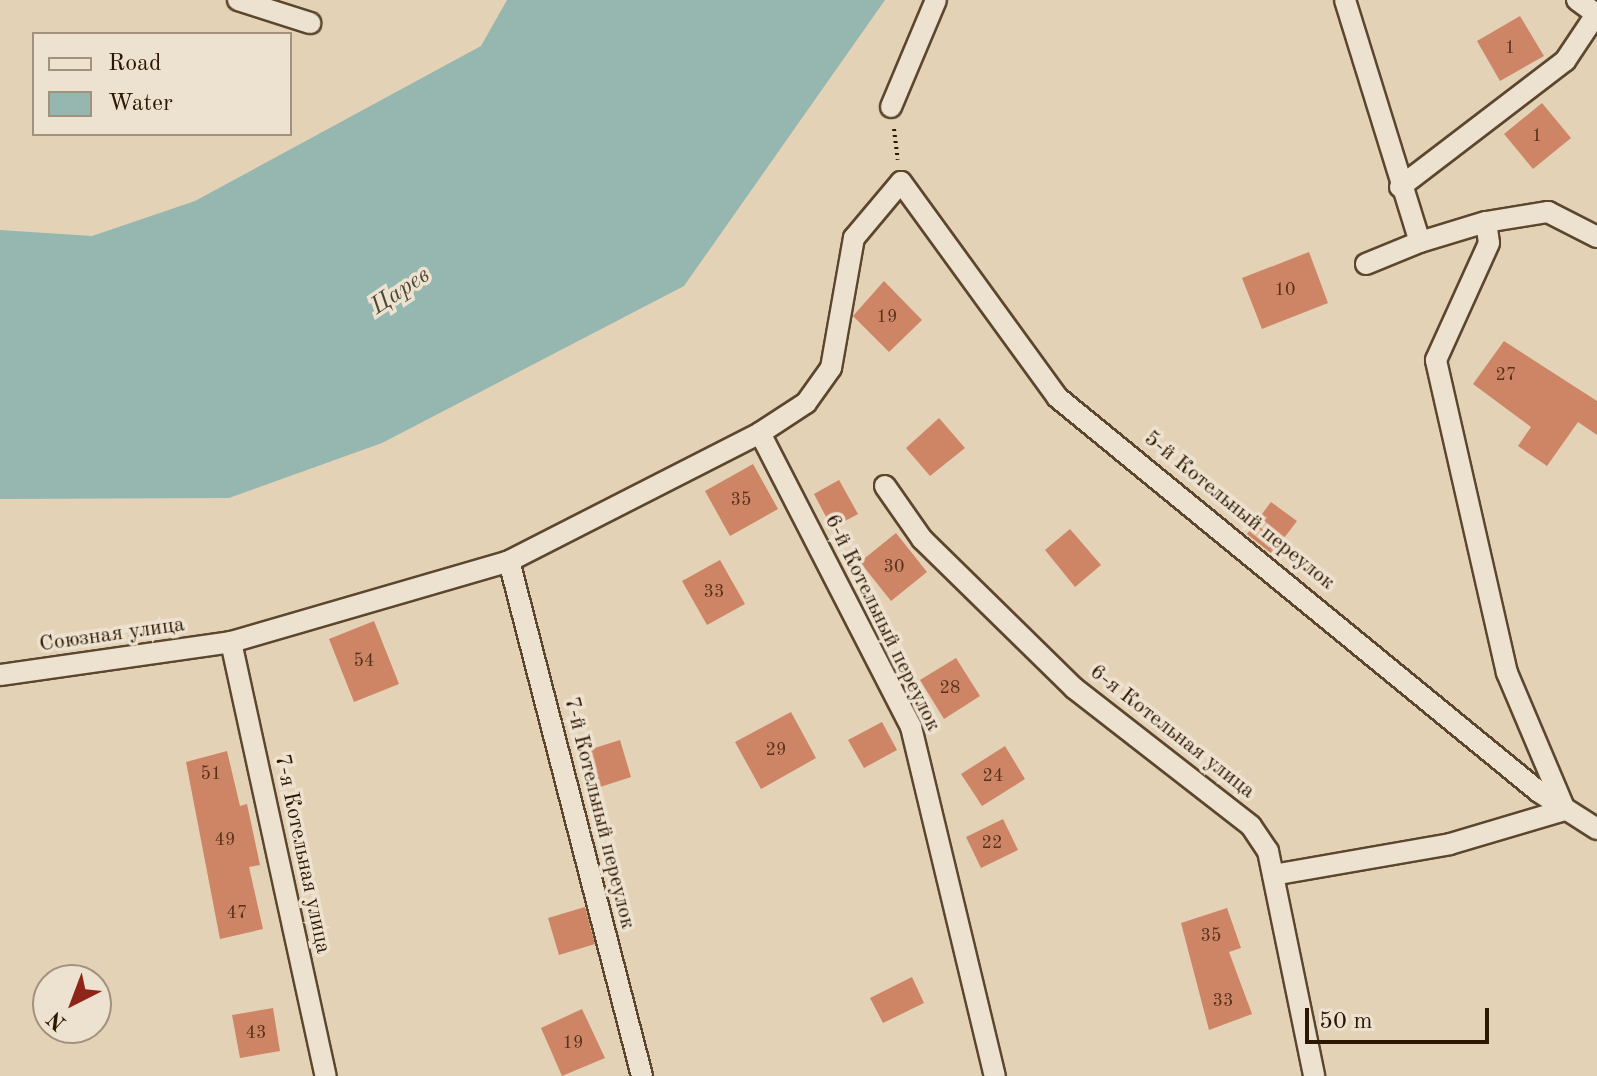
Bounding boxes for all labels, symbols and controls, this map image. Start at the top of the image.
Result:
legend [32,32,292,136]
house number: 1 [1505,37,1515,59]
text: Road [108,52,161,76]
text: Water [108,92,173,116]
house number: 1 [1532,125,1542,147]
water label: Царев [366,262,436,322]
house number: 10 [1275,279,1295,301]
house number: 19 [877,306,897,328]
house number: 27 [1496,364,1516,386]
street label: 5-й Котельный переулок [1138,426,1340,596]
house number: 35 [731,489,751,511]
street label: 6-й Котельный переулок [818,510,946,736]
house number: 30 [884,556,904,578]
house number: 33 [704,581,724,603]
street label: Союзная улица [38,612,186,658]
house number: 54 [354,650,374,672]
street label: 6-я Котельная улица [1084,659,1260,805]
house number: 28 [940,677,960,699]
street label: 7-й Котельный переулок [557,694,641,932]
house number: 29 [766,739,786,761]
street label: 7-я Котельная улица [268,752,336,956]
house number: 51 [201,763,221,785]
house number: 24 [983,765,1003,787]
house number: 49 [215,829,235,851]
house number: 22 [982,832,1002,854]
house number: 47 [227,902,247,924]
house number: 35 [1201,925,1221,947]
north arrow [32,964,112,1044]
house number: 33 [1213,990,1233,1012]
scale bar [1309,992,1493,1042]
text: N [44,1007,71,1034]
text: 50 m [1319,1010,1373,1034]
house number: 43 [246,1022,266,1044]
house number: 19 [563,1032,583,1054]

